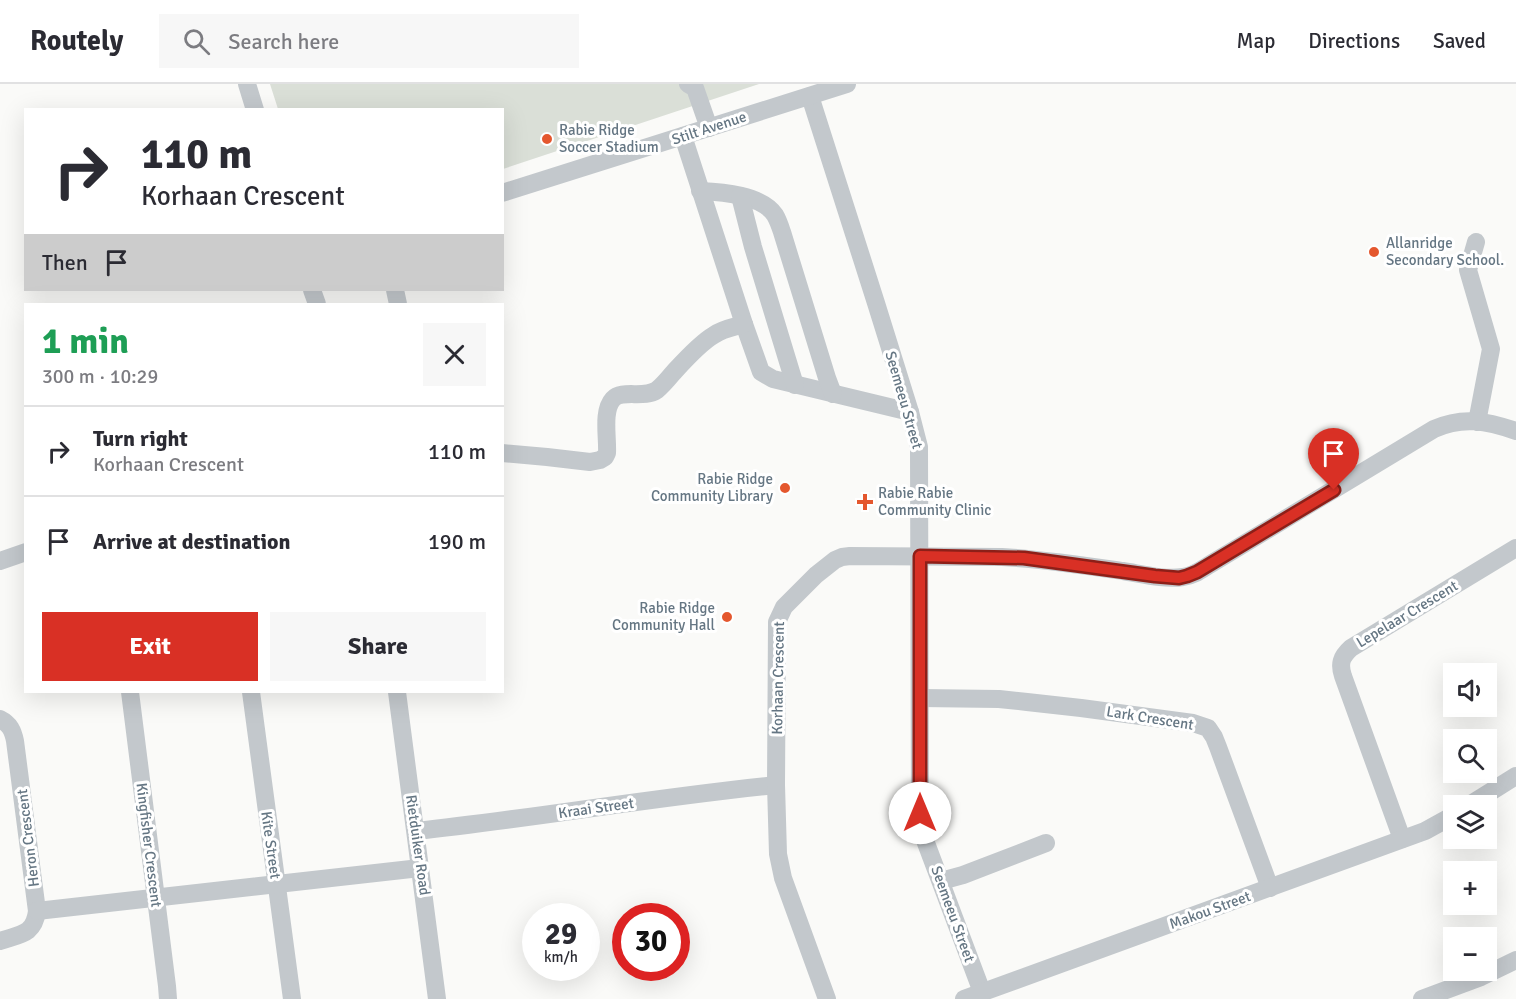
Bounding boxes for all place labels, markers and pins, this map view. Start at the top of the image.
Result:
place label: Rabie Ridge Soccer Stadium [559,121,659,156]
marker: Rabie Ridge Soccer Stadium [540,132,554,146]
place label: Allanridge Secondary School. [1386,234,1504,269]
marker: Allanridge Secondary School. [1367,245,1381,259]
pin [1308,428,1359,490]
place label: Rabie Ridge Community Library [651,470,773,505]
marker: Rabie Ridge Community Library [778,481,792,495]
place label: Rabie Rabie Community Clinic [878,484,991,519]
marker: Rabie Rabie Community Clinic [856,493,874,511]
place label: Rabie Ridge Community Hall [612,599,715,634]
marker: Rabie Ridge Community Hall [720,610,734,624]

